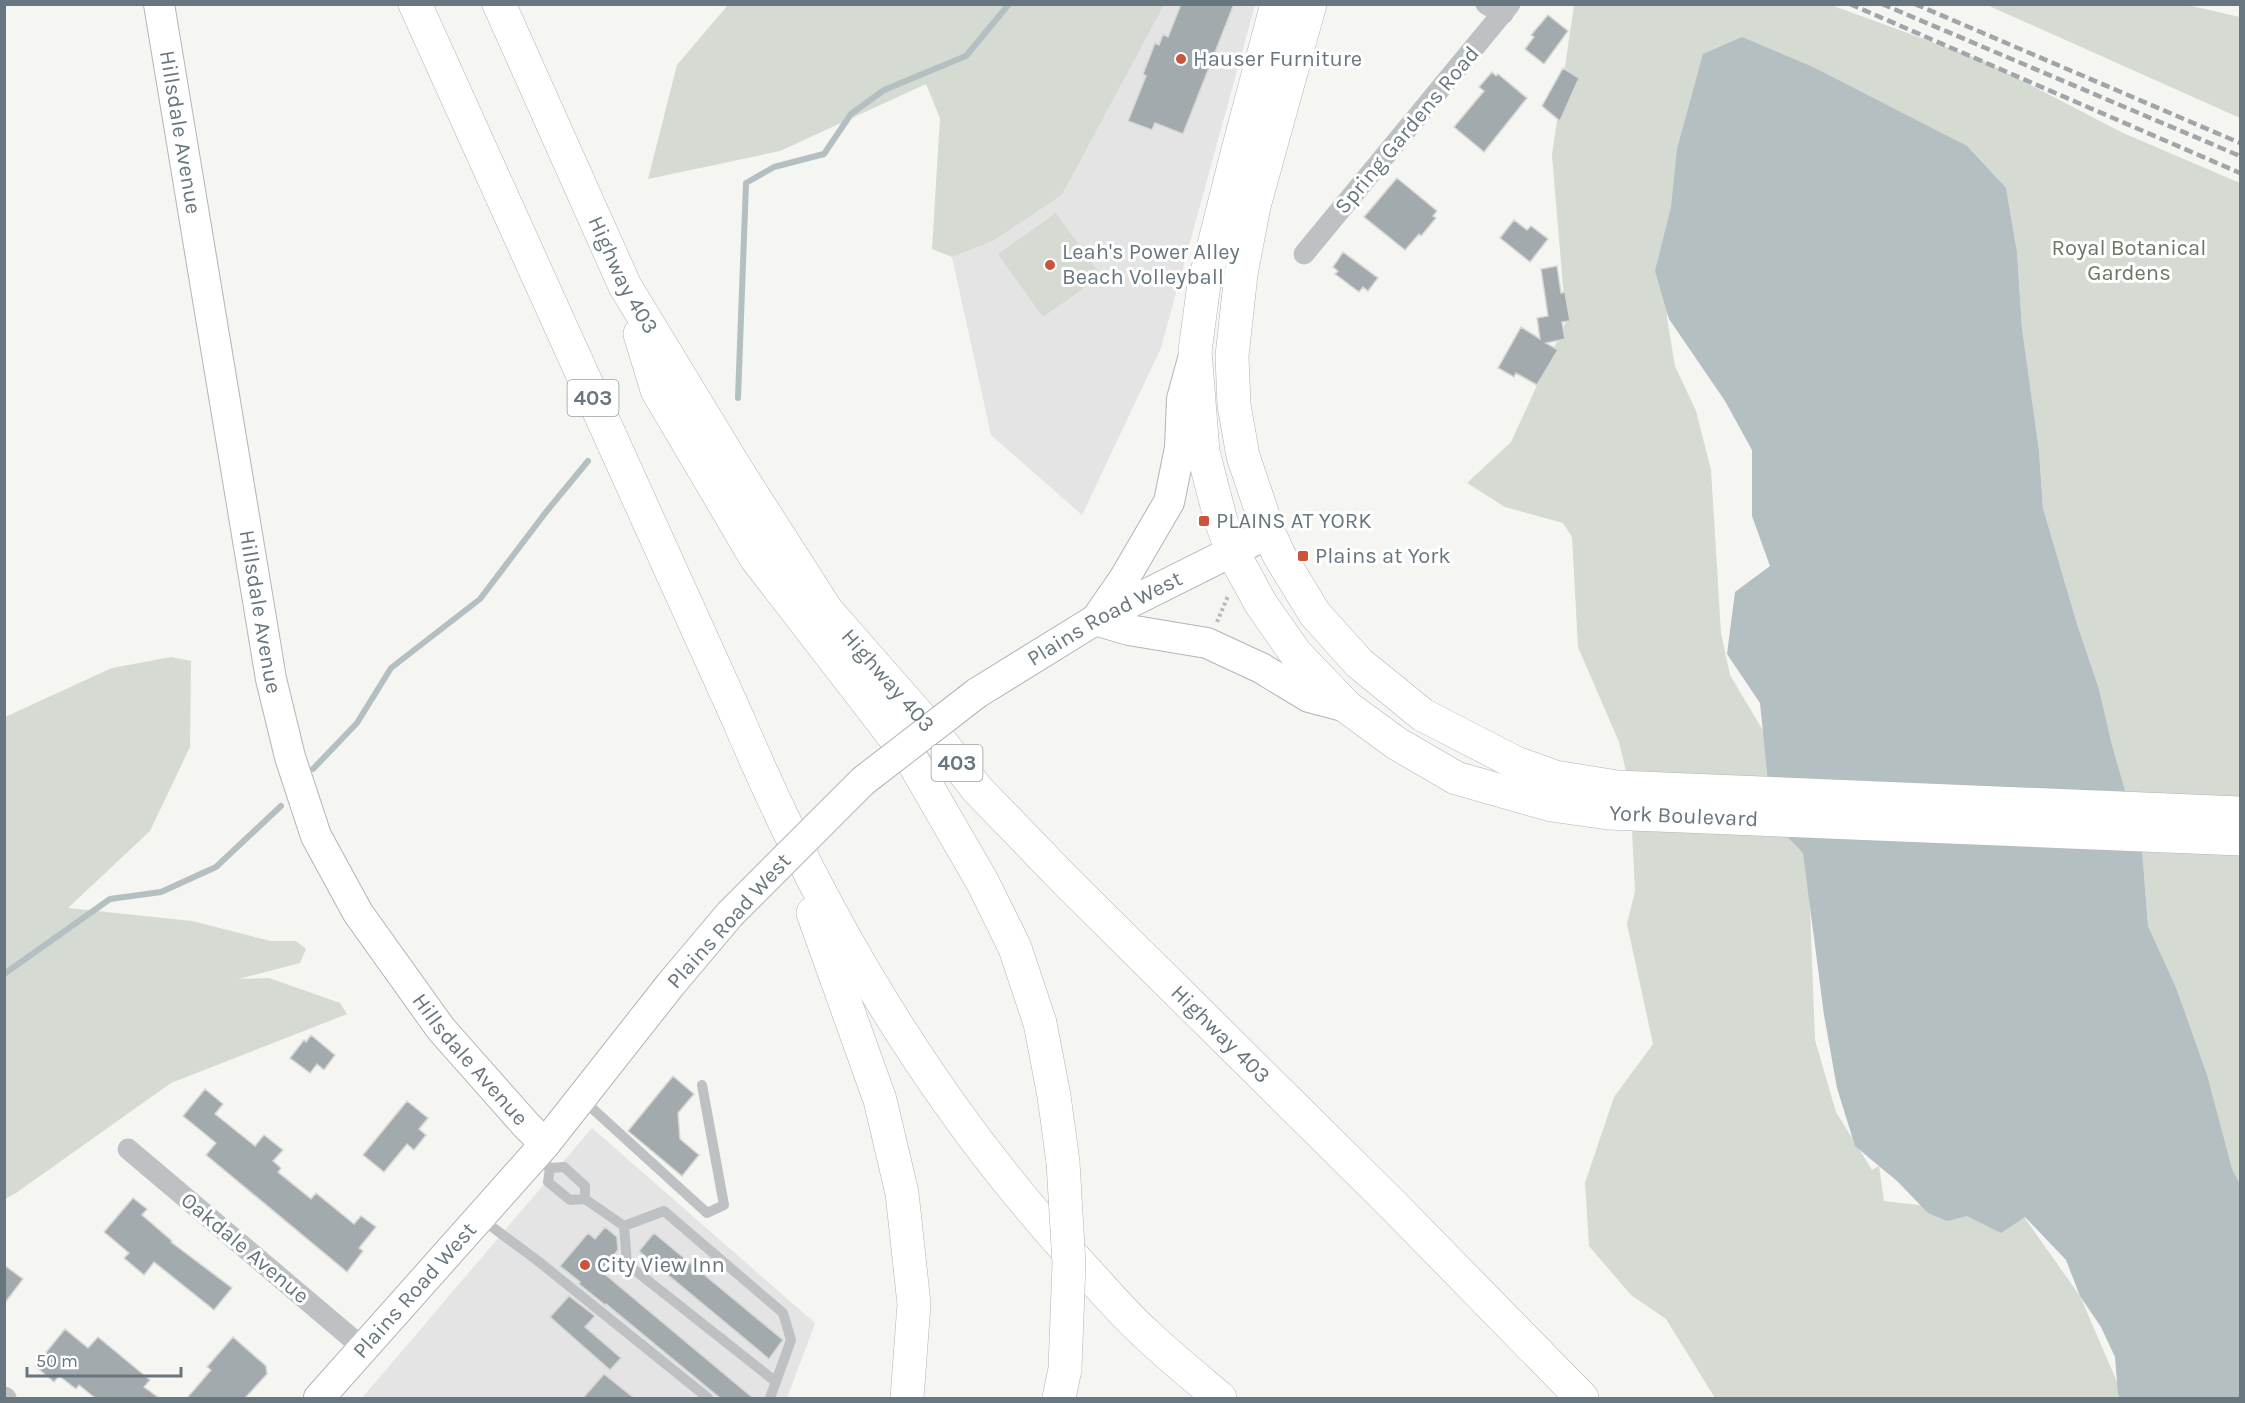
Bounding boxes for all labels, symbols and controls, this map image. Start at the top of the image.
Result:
street label: Spring Gardens Road [1329,41,1485,219]
place label: Hauser Furniture [1193,46,1362,72]
street label: Hillsdale Avenue [154,48,207,216]
marker: Hauser Furniture [1174,52,1188,66]
street label: Highway 403 [582,212,664,339]
park label: Royal Botanical Gardens [2052,235,2206,286]
place label: Leah's Power Alley Beach Volleyball [1062,239,1240,290]
marker: Leah's Power Alley Beach Volleyball [1043,258,1057,272]
road number: 403 [568,380,618,416]
place label: PLAINS AT YORK [1216,508,1372,534]
marker: PLAINS AT YORK [1197,514,1211,528]
street label: Hillsdale Avenue [233,528,287,696]
place label: Plains at York [1315,543,1451,569]
marker: Plains at York [1296,549,1310,563]
street label: Plains Road West [1022,566,1187,672]
street label: Highway 403 [836,623,940,738]
road number: 403 [932,745,982,781]
street label: York Boulevard [1609,800,1759,832]
street label: Plains Road West [661,848,797,994]
street label: Highway 403 [1166,980,1275,1089]
street label: Hillsdale Avenue [407,988,533,1131]
street label: Oakdale Avenue [176,1187,314,1309]
street label: Plains Road West [347,1217,482,1364]
place label: City View Inn [597,1252,725,1278]
marker: City View Inn [578,1258,592,1272]
scale bar [27,1340,182,1378]
text: 50 m [36,1350,78,1372]

